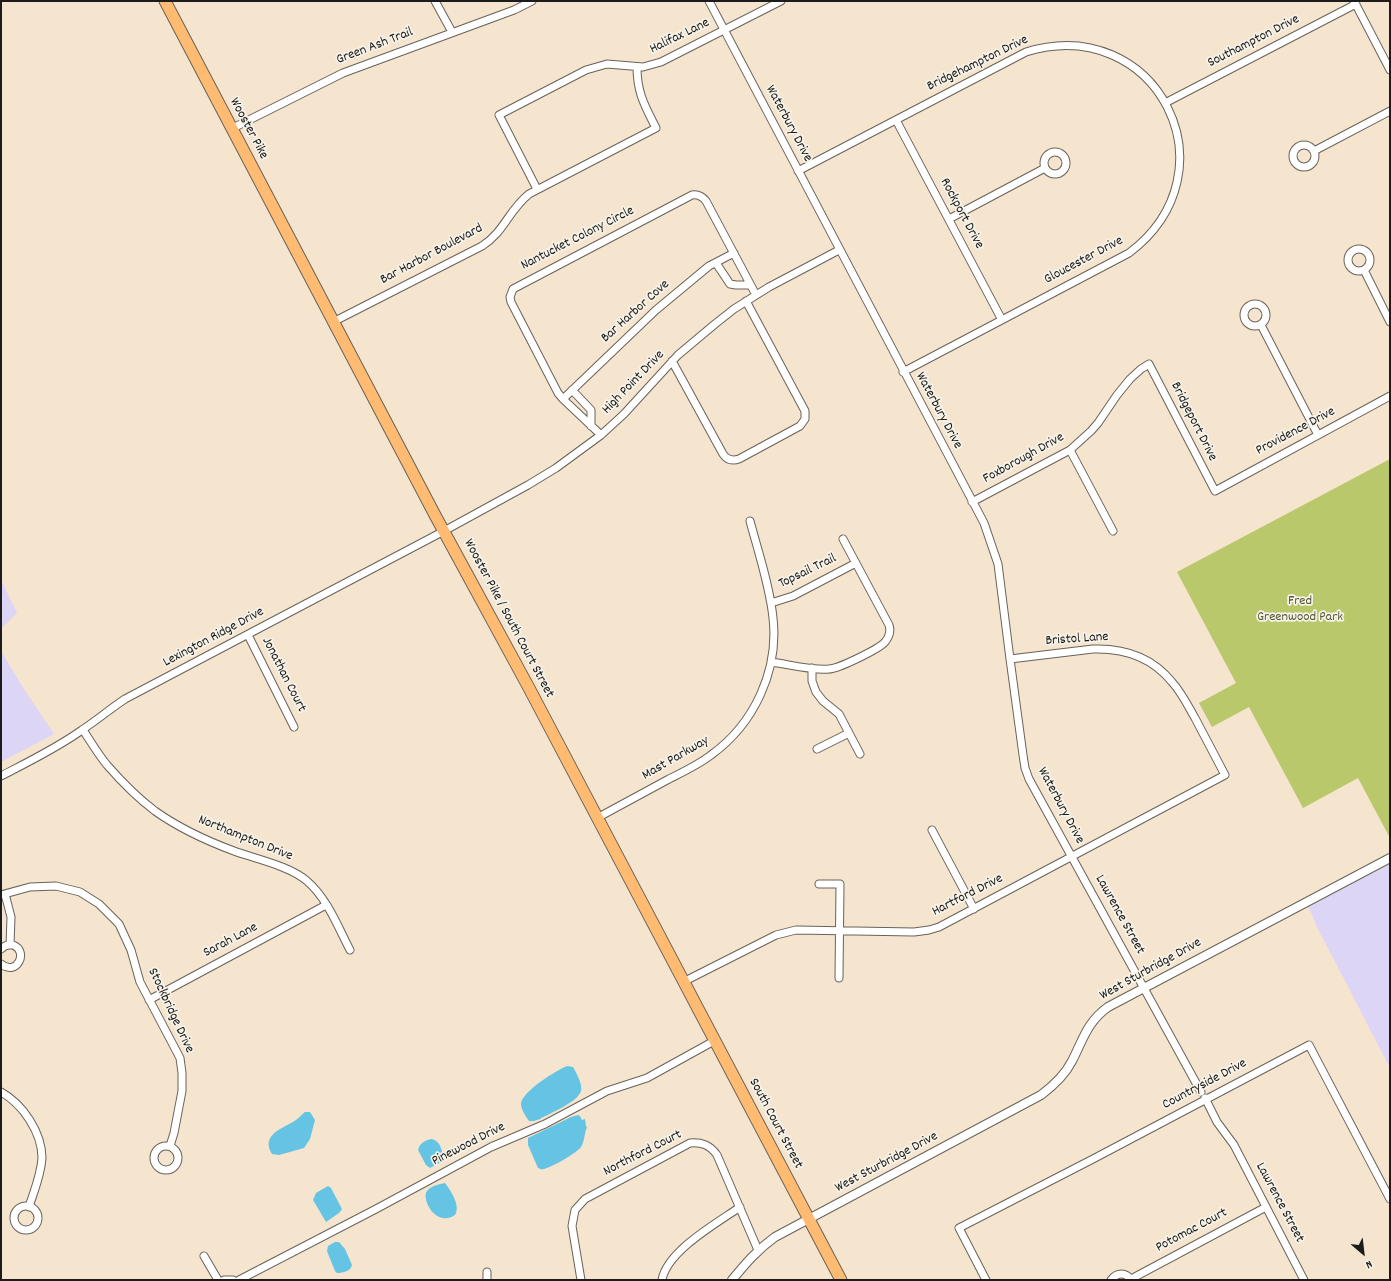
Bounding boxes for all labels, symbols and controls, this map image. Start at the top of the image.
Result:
street label: Southampton Drive [1205,12,1303,72]
street label: Halifax Lane [647,15,713,59]
street label: Green Ash Trail [334,25,416,69]
street label: Bridgehampton Drive [925,32,1031,96]
street label: Waterbury Drive [761,83,815,165]
street label: Wooster Pike [225,96,271,162]
street label: Rockport Drive [935,176,987,252]
street label: Nantucket Colony Circle [519,203,637,275]
street label: Bar Harbor Boulevard [378,221,486,289]
street label: Gloucester Drive [1042,233,1126,289]
street label: Bar Harbor Cove [598,277,674,347]
street label: High Point Drive [599,348,669,418]
street label: Waterbury Drive [911,370,965,452]
street label: Bridgeport Drive [1166,380,1220,464]
street label: Providence Drive [1253,404,1339,460]
street label: Foxborough Drive [981,430,1067,488]
street label: Wooster Pike / South Court Street [459,537,557,701]
street label: Topsail Trail [777,551,839,593]
park label: Fred Greenwood Park [1257,594,1343,626]
street label: Lexington Ridge Drive [161,604,267,672]
street label: Bristol Lane [1045,629,1109,651]
street label: Jonathan Court [257,635,309,715]
street label: Mast Parkway [640,733,712,785]
street label: Waterbury Drive [1033,765,1087,847]
street label: Northampton Drive [195,812,295,866]
street label: Hartford Drive [930,871,1006,921]
street label: Lawrence Street [1090,872,1148,958]
street label: Sarah Lane [201,920,261,962]
street label: West Sturbridge Drive [1097,935,1205,1005]
street label: Stockbridge Drive [143,966,197,1056]
street label: Countryside Drive [1160,1056,1250,1114]
street label: South Court Street [744,1076,806,1172]
street label: Pinewood Drive [430,1119,508,1171]
street label: Northford Court [601,1127,685,1181]
street label: West Sturbridge Drive [833,1129,941,1197]
street label: Lawrence Street [1251,1160,1307,1246]
street label: Potomac Court [1153,1205,1231,1257]
north arrow [1343,1233,1383,1273]
text: N [1362,1255,1375,1272]

